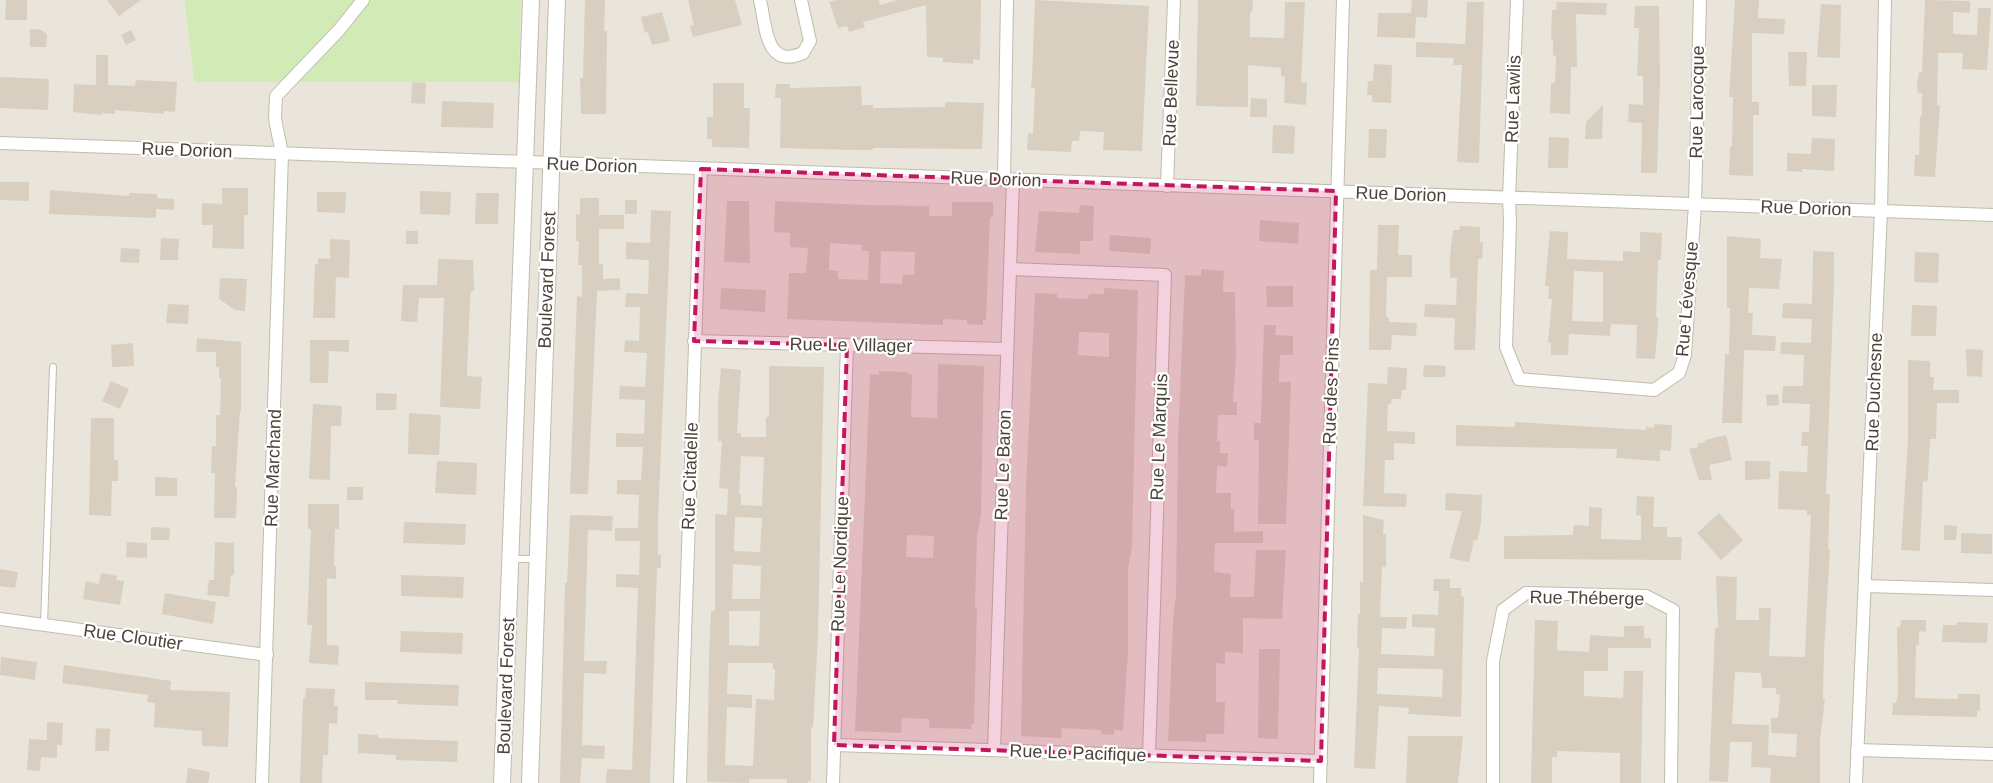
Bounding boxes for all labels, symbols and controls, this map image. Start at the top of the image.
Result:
street label: Rue Bellevue [1159,39,1183,147]
street label: Rue Larocque [1686,45,1708,159]
street label: Rue Lawlis [1501,55,1525,143]
street label: Rue Dorion [141,138,233,162]
street label: Rue Dorion [546,153,638,177]
street label: Rue Dorion [950,167,1042,191]
street label: Rue Dorion [1355,182,1447,206]
street label: Rue Dorion [1760,196,1852,220]
street label: Boulevard Forest [535,211,559,349]
street label: Rue Lévesque [1672,240,1702,358]
street label: Rue Duchesne [1862,332,1886,452]
street label: Rue Le Villager [789,334,913,356]
street label: Rue des Pins [1319,337,1343,445]
street label: Rue Le Marquis [1147,373,1171,501]
street label: Rue Marchand [261,409,285,527]
street label: Rue Le Baron [991,409,1015,521]
street label: Rue Citadelle [678,422,702,530]
street label: Rue Le Nordique [828,496,852,632]
street label: Rue Théberge [1529,587,1645,609]
street label: Boulevard Forest [494,617,518,755]
street label: Rue Cloutier [82,620,184,654]
street label: Rue Le Pacifique [1009,741,1147,765]

